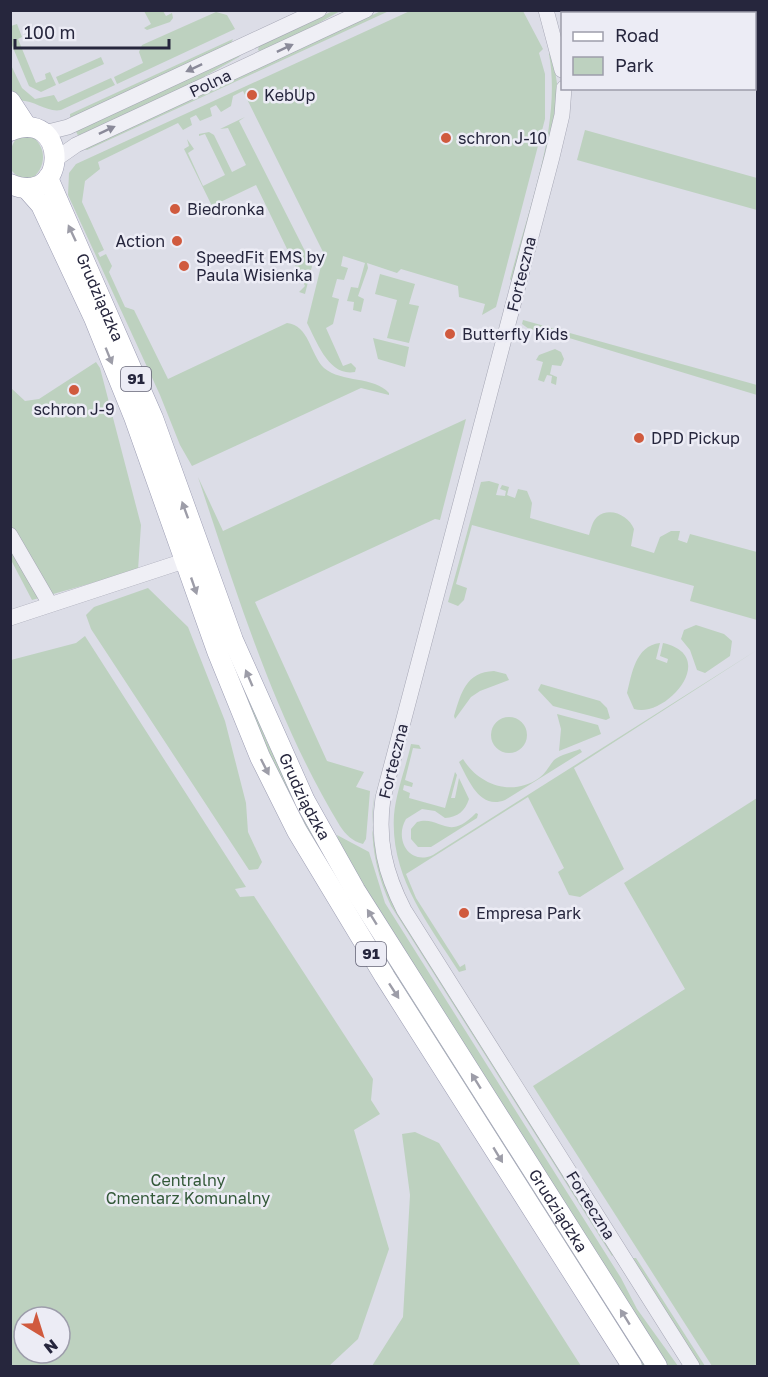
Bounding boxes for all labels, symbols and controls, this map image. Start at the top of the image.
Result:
scale bar [15,12,170,50]
legend [561,12,756,90]
text: 100 m [24,21,75,43]
text: Road [615,24,659,46]
one-way arrow [277,43,294,52]
text: Park [615,54,654,76]
one-way arrow [186,64,203,73]
street label: Polna [186,65,234,101]
place label: KebUp [264,85,316,105]
marker: KebUp [245,88,259,102]
one-way arrow [98,126,115,135]
place label: schron J-10 [458,128,547,148]
marker: schron J-10 [439,131,453,145]
place label: Biedronka [187,199,265,219]
marker: Biedronka [168,202,182,216]
one-way arrow [67,223,77,241]
place label: Action [116,231,165,251]
marker: Action [170,234,184,248]
street label: Forteczna [502,234,540,314]
place label: SpeedFit EMS by Paula Wisienka [196,247,325,285]
street label: Grudziądzka [72,250,128,344]
marker: SpeedFit EMS by Paula Wisienka [177,259,191,273]
place label: Butterfly Kids [462,324,568,344]
marker: Butterfly Kids [443,327,457,341]
one-way arrow [105,347,114,365]
road number: 91 [121,367,151,391]
marker: schron J-9 [67,383,81,397]
place label: schron J-9 [33,399,115,419]
place label: DPD Pickup [651,428,740,448]
marker: DPD Pickup [632,431,646,445]
one-way arrow [180,501,190,519]
one-way arrow [189,577,199,595]
one-way arrow [244,668,254,686]
street label: Forteczna [374,721,412,801]
street label: Grudziądzka [275,750,335,843]
one-way arrow [261,759,270,776]
place label: Empresa Park [476,903,581,923]
marker: Empresa Park [457,906,471,920]
one-way arrow [366,909,377,925]
road number: 91 [356,942,386,966]
one-way arrow [388,982,400,998]
one-way arrow [471,1073,482,1090]
one-way arrow [493,1147,504,1163]
street label: Grudziądzka [525,1165,592,1256]
street label: Forteczna [562,1167,620,1243]
park label: Centralny Cmentarz Komunalny [106,1170,270,1208]
north arrow [12,1305,72,1365]
one-way arrow [620,1309,631,1325]
text: N [40,1335,62,1358]

